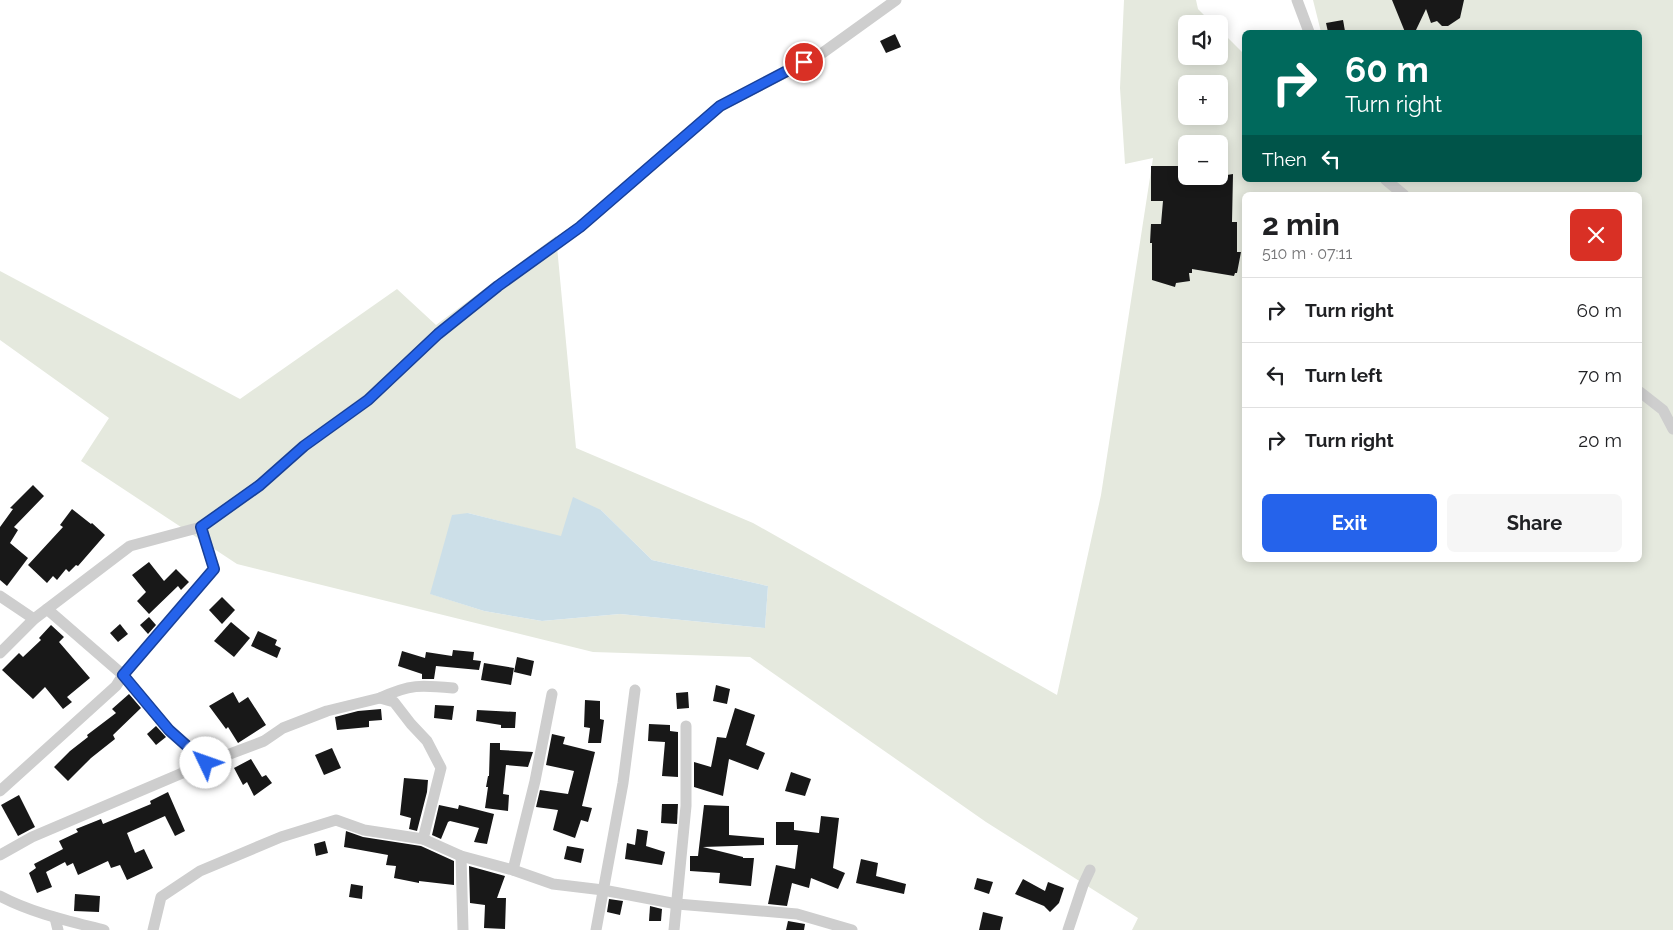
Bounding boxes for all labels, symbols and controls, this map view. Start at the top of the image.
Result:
map controls [1178,15,1228,185]
button: sound [1178,15,1228,65]
pin [783,41,825,83]
icon: arrive [790,48,818,76]
text: 60 m [1345,49,1429,90]
icon: right [1262,50,1327,115]
button: + [1178,75,1228,125]
text: Turn right [1345,91,1442,117]
button: − [1178,135,1228,185]
icon: left [1317,145,1345,173]
text: Then [1262,148,1307,170]
text: 2 min [1262,207,1340,242]
button: close [1570,209,1622,261]
text: 510 m · 07:11 [1262,244,1352,263]
icon: right [1262,296,1290,324]
text: Turn right [1305,299,1394,321]
text: 60 m [1577,299,1622,321]
icon: left [1262,361,1290,389]
text: Turn left [1305,364,1382,386]
text: 70 m [1578,364,1622,386]
icon: right [1262,426,1290,454]
text: Turn right [1305,429,1394,451]
text: 20 m [1578,429,1622,451]
button: Exit [1262,494,1437,552]
button: Share [1447,494,1622,552]
position arrow [179,736,231,788]

